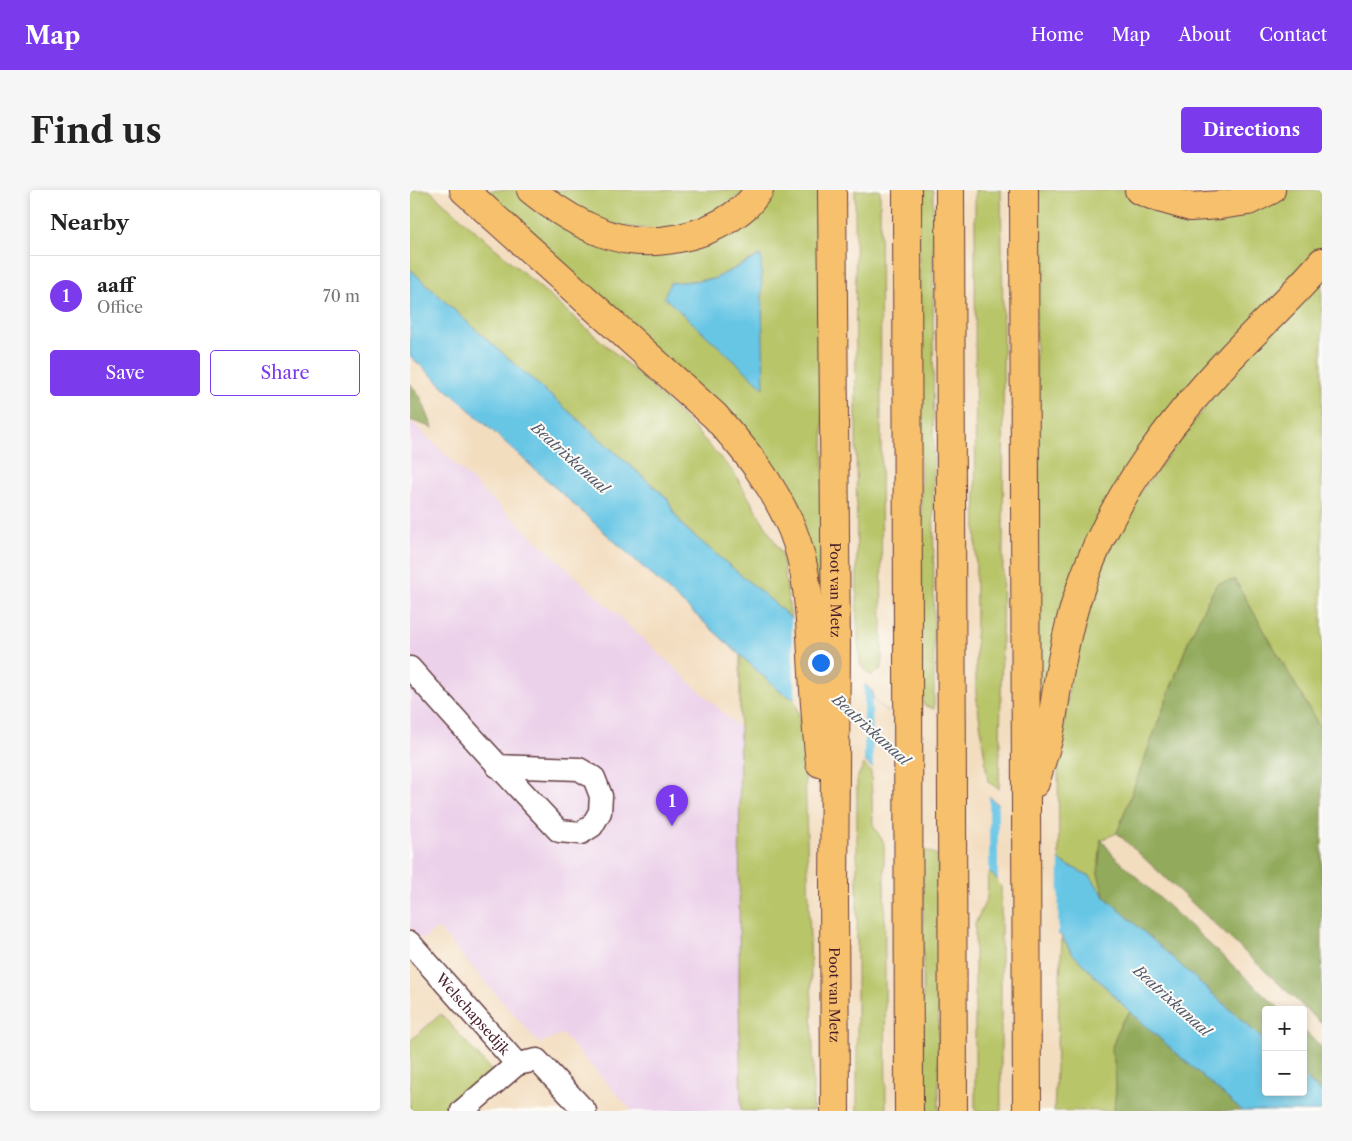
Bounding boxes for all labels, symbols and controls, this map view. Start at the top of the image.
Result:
text: Map [25,21,80,50]
text: Home [1031,24,1084,46]
text: Map [1112,24,1150,46]
text: About [1178,24,1231,46]
text: Contact [1259,24,1327,46]
button: Directions [1181,107,1322,153]
text: Find us [30,109,162,152]
text: Nearby [50,210,129,235]
text: aaff [97,274,134,297]
text: 1 [62,286,70,306]
text: 70 m [323,286,360,306]
text: Office [97,297,143,317]
button: Save [50,350,200,396]
button: Share [210,350,360,396]
water label: Beatrixkanaal [527,417,615,499]
street label: Poot van Metz [826,542,845,638]
your location [808,650,834,676]
water label: Beatrixkanaal [828,689,916,771]
pin: 1 [656,785,688,826]
street label: Poot van Metz [825,947,844,1043]
water label: Beatrixkanaal [1129,960,1217,1042]
street label: Welschapsedijk [431,969,514,1059]
map controls [1262,1006,1307,1096]
button: + [1262,1006,1307,1051]
button: − [1262,1051,1307,1096]

